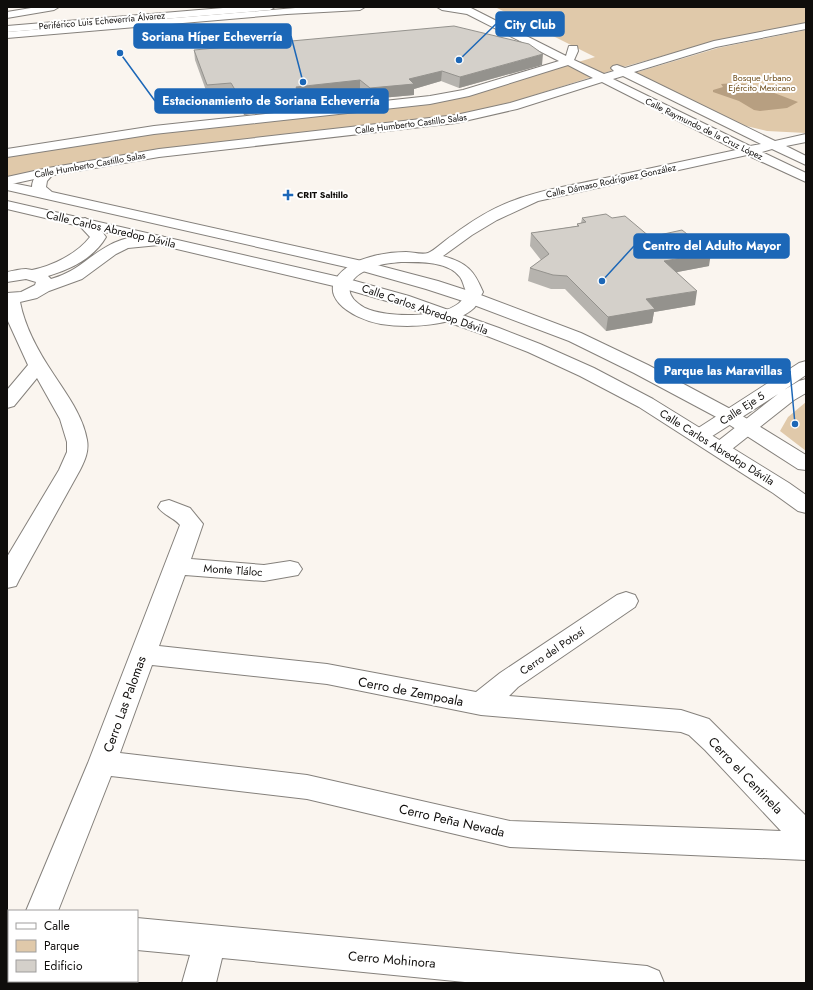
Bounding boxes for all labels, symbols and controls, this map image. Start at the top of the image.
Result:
street label: Periférico Luis Echeverría Álvarez [38,8,166,33]
callout: City Club [496,12,564,36]
text: City Club [504,16,556,34]
callout: Soriana Híper Echeverría [134,24,291,48]
text: Soriana Híper Echeverría [141,28,283,46]
park label: Bosque Urbano Ejército Mexicano [728,71,796,94]
callout: Estacionamiento de Soriana Echeverría [155,89,388,113]
text: Estacionamiento de Soriana Echeverría [162,92,380,110]
street label: Calle Raymundo de la Cruz López [643,94,765,163]
street label: Calle Humberto Castillo Salas [354,110,468,137]
street label: Calle Humberto Castillo Salas [33,148,147,181]
street label: Calle Dámaso Rodríguez González [545,160,677,201]
place label: CRIT Saltillo [297,188,349,201]
marker: CRIT Saltillo [282,189,294,201]
street label: Calle Carlos Abredop Dávila [45,206,177,252]
callout: Centro del Adulto Mayor [634,234,789,258]
text: Centro del Adulto Mayor [643,237,781,255]
street label: Calle Carlos Abredop Dávila [360,280,490,338]
callout: Parque las Maravillas [655,359,790,383]
text: Parque las Maravillas [664,362,783,380]
street label: Calle Eje 5 [716,387,768,429]
street label: Calle Carlos Abredop Dávila [657,405,777,489]
street label: Monte Tláloc [203,560,263,580]
street label: Cerro del Potosí [516,623,589,679]
street label: Cerro Las Palomas [98,653,151,755]
street label: Cerro de Zempoala [357,672,465,711]
street label: Cerro el Centinela [704,733,787,818]
street label: Cerro Peña Nevada [397,799,507,842]
legend [8,910,138,982]
text: Calle [44,917,70,935]
text: Parque [44,937,79,955]
street label: Cerro Mohinora [347,946,437,973]
text: Edificio [44,957,83,975]

